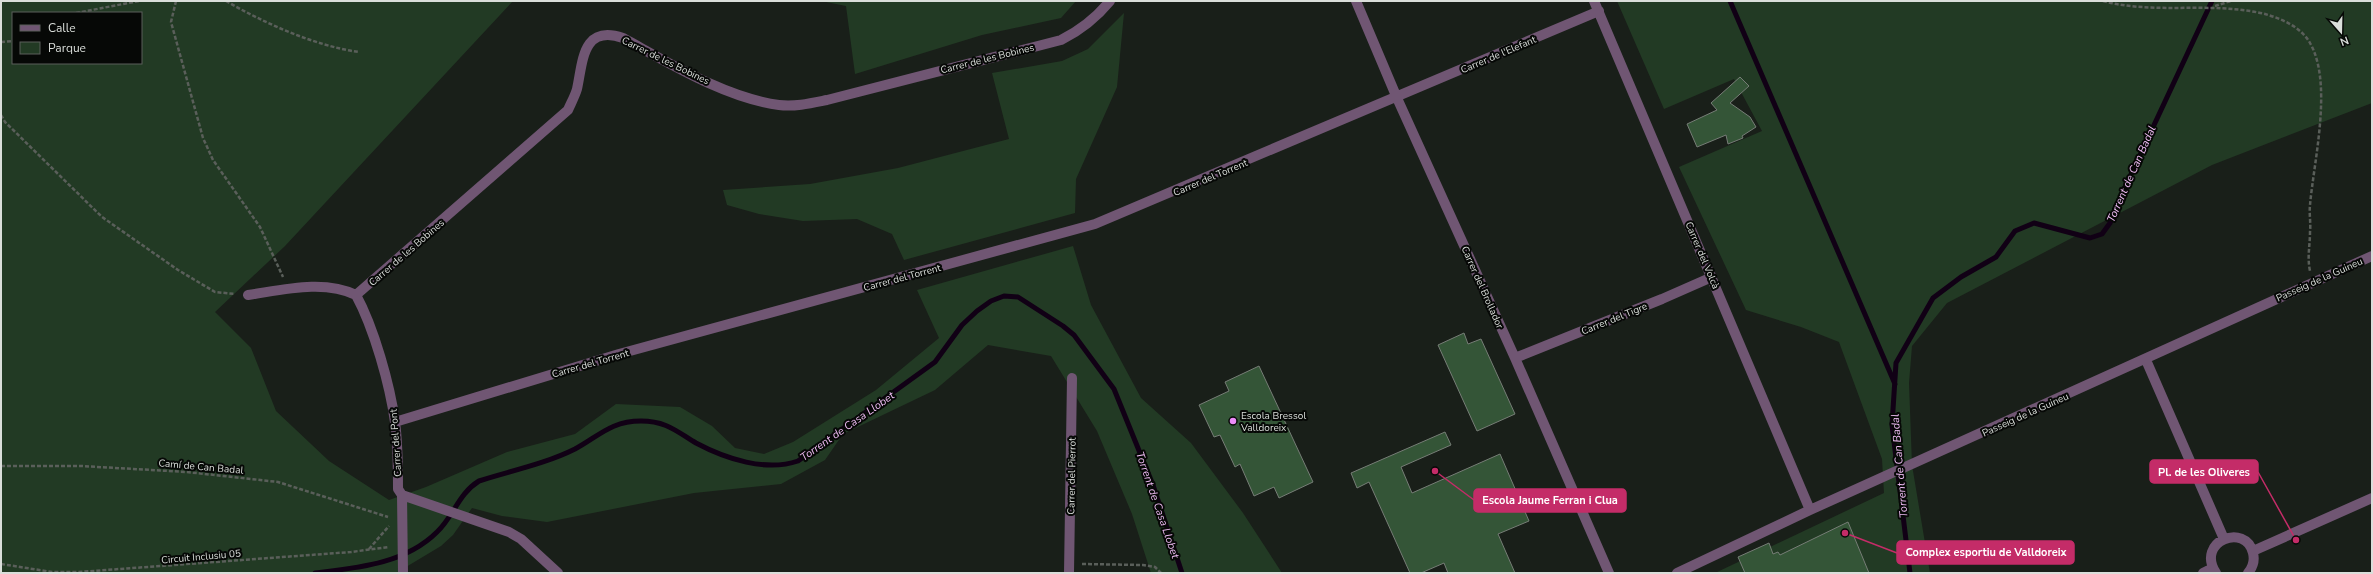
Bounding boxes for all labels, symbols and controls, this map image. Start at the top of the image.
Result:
legend [12,12,142,64]
north arrow [2321,12,2361,52]
text: Calle [48,20,76,36]
text: N [2338,32,2351,49]
street label: Carrer de l'Elefant [1458,33,1539,77]
street label: Carrer de les Bobines [619,34,712,88]
text: Parque [48,40,86,56]
street label: Carrer de les Bobines [939,41,1036,77]
water label: Torrent de Can Badal [2103,123,2160,225]
street label: Carrer del Torrent [1171,156,1250,200]
street label: Carrer de les Bobines [366,216,448,290]
street label: Carrer del Volcà [1682,220,1723,291]
street label: Carrer del Brollador [1458,244,1507,331]
street label: Passeig de la Guineu [2274,255,2365,305]
street label: Carrer del Torrent [862,261,943,295]
street label: Carrer del Tigre [1579,299,1650,339]
street label: Carrer del Torrent [550,346,631,382]
water label: Torrent de Casa Llobet [797,387,898,465]
street label: Passeig de la Guineu [1980,390,2071,440]
street label: Carrer del Pont [387,408,405,477]
place label: Escola Bressol Valldoreix [1240,409,1306,435]
water label: Torrent de Can Badal [1887,413,1912,519]
marker: Escola Bressol Valldoreix [1228,416,1238,426]
street label: Carrer del Pierrot [1064,437,1080,515]
water label: Torrent de Casa Llobet [1132,450,1183,562]
street label: Camí de Can Badal [158,456,244,478]
callout: Pl. de les Oliveres [2150,460,2258,483]
text: Pl. de les Oliveres [2158,465,2250,480]
callout: Escola Jaume Ferran i Clua [1474,489,1626,512]
text: Escola Jaume Ferran i Clua [1482,493,1618,508]
callout: Complex esportiu de Valldoreix [1897,541,2074,564]
text: Complex esportiu de Valldoreix [1906,545,2067,560]
street label: Circuit Inclusiu 05 [161,547,242,567]

